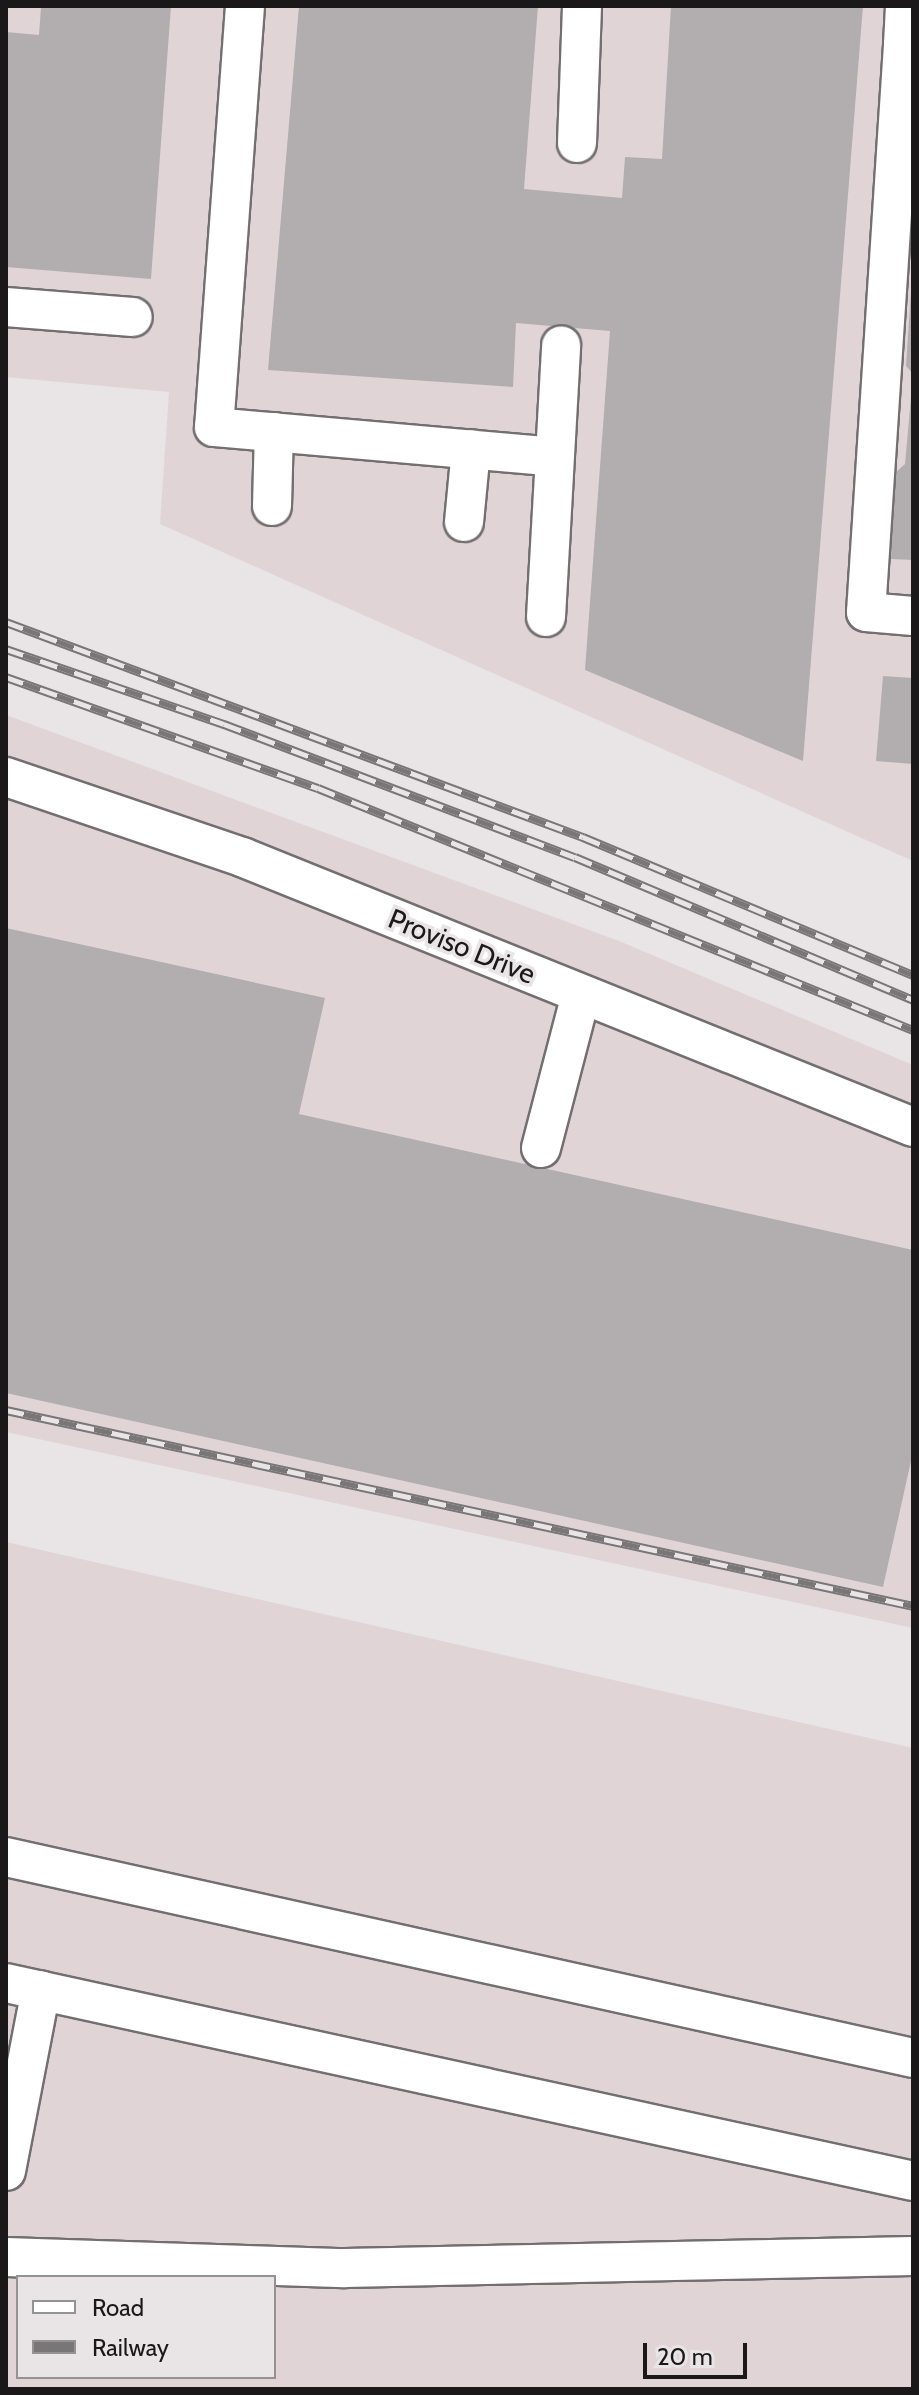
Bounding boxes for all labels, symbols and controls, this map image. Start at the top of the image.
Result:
street label: Proviso Drive [384,901,540,991]
legend [16,2275,276,2379]
text: Road [92,2293,144,2322]
scale bar [647,2327,751,2377]
text: Railway [92,2333,169,2362]
text: 20 m [657,2342,713,2371]

